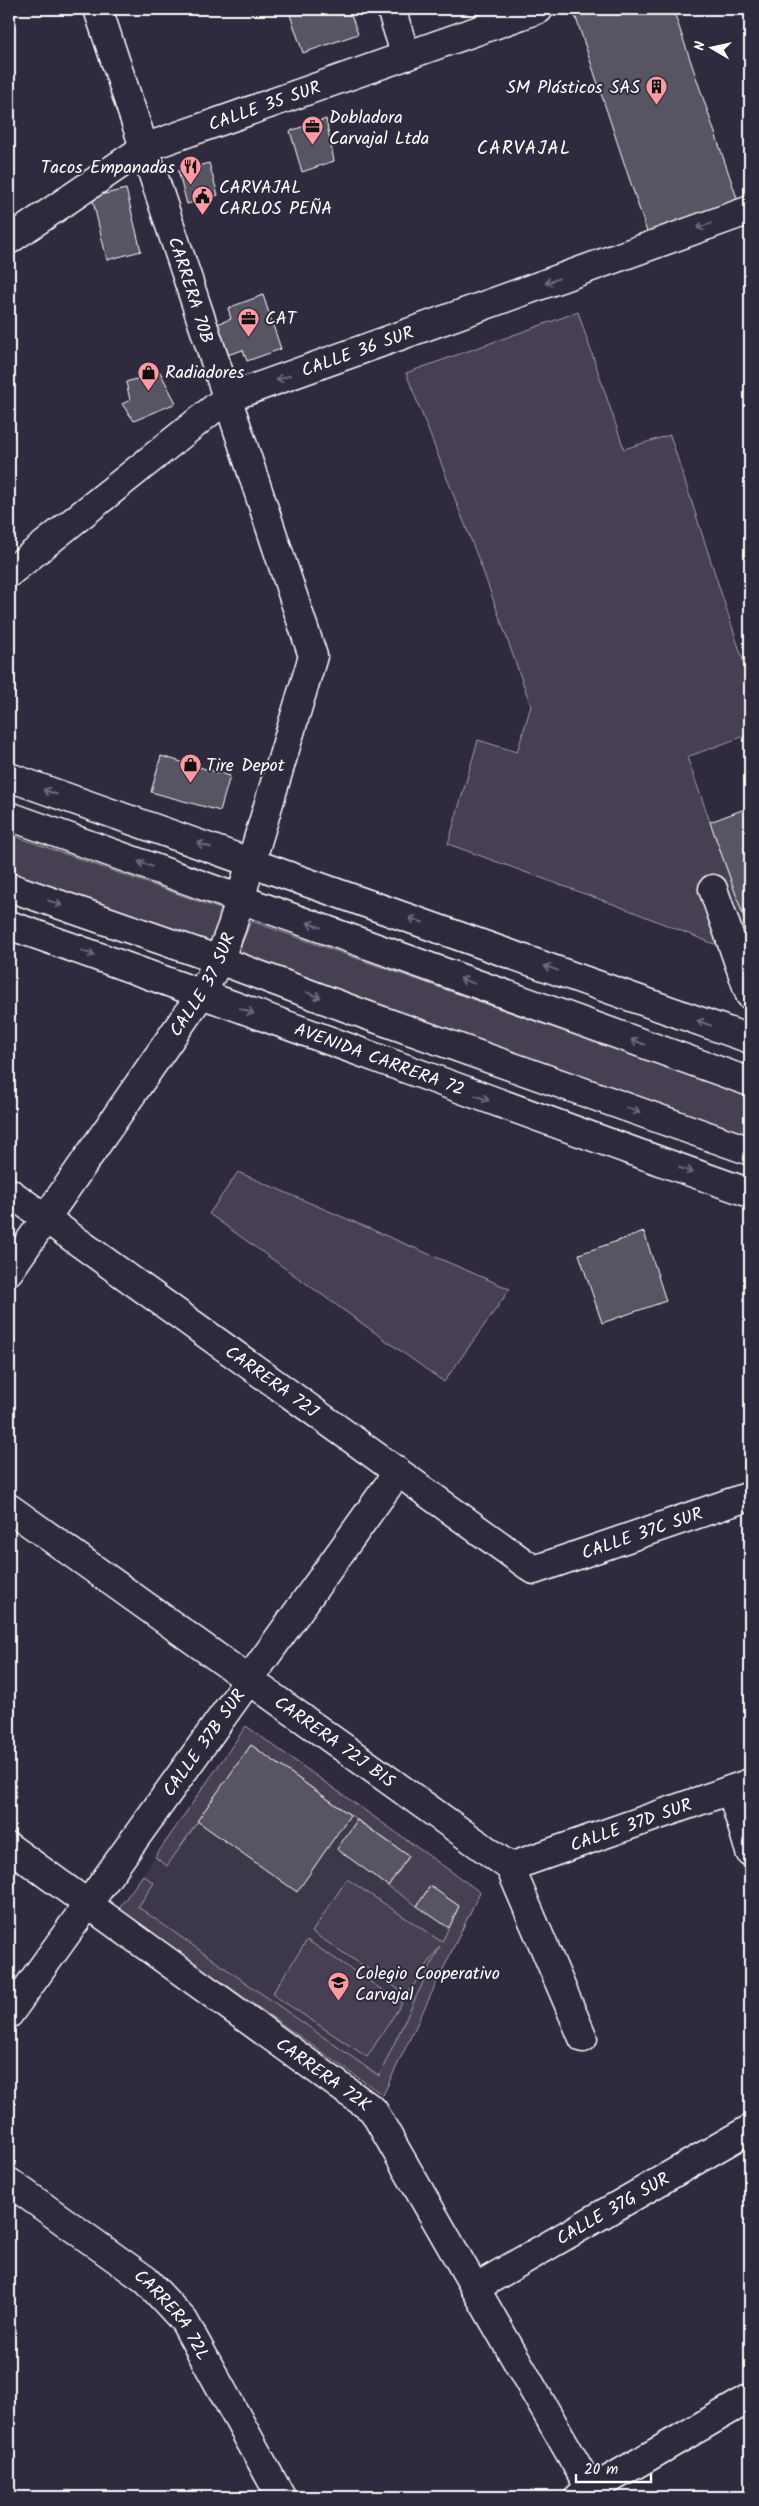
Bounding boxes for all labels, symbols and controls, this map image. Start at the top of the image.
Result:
north arrow [686,22,736,72]
text: N [689,40,712,52]
street label: CALLE 35 SUR [205,74,325,140]
place label: SM Plásticos SAS [506,74,640,103]
building icon: SM Plásticos SAS [644,75,668,106]
place label: Dobladora Carvajal Ltda [329,104,429,154]
office icon: Dobladora Carvajal Ltda [301,115,325,146]
district label: CARVAJAL [477,134,571,164]
place label: Tacos Empanadas [41,154,175,183]
restaurant icon: Tacos Empanadas [179,155,203,186]
place label: CARVAJAL CARLOS PEÑA [219,174,332,224]
public building icon: CARVAJAL CARLOS PEÑA [191,185,215,216]
one-way arrow [697,222,713,231]
street label: CARRERA 70B [159,233,220,348]
one-way arrow [544,277,560,286]
place label: CAT [265,305,298,334]
office icon: CAT [237,306,261,337]
street label: CALLE 36 SUR [298,319,418,386]
place label: Radiadores [165,359,245,388]
shop icon: Radiadores [137,360,161,391]
one-way arrow [276,374,292,383]
place label: Tire Depot [206,752,286,781]
shop icon: Tire Depot [178,753,202,784]
one-way arrow [42,786,58,796]
one-way arrow [196,840,212,849]
one-way arrow [137,858,153,868]
one-way arrow [46,899,62,908]
one-way arrow [409,915,425,924]
one-way arrow [307,920,323,929]
street label: CALLE 37 SUR [163,929,244,1043]
one-way arrow [79,948,95,958]
one-way arrow [544,963,559,972]
one-way arrow [460,976,475,985]
one-way arrow [305,991,321,1000]
one-way arrow [240,1007,255,1016]
street label: AVENIDA CARRERA 72 [290,1016,468,1105]
one-way arrow [697,1018,713,1027]
one-way arrow [631,1037,646,1046]
one-way arrow [474,1094,489,1103]
one-way arrow [624,1106,640,1115]
one-way arrow [678,1166,693,1175]
street label: CARRERA 72J [218,1339,324,1427]
street label: CALLE 37C SUR [578,1500,707,1569]
street label: CALLE 37B SUR [156,1683,254,1804]
street label: CARRERA 72J BIS [267,1689,401,1796]
street label: CALLE 37D SUR [566,1791,696,1861]
place label: Colegio Cooperativo Carvajal [355,1960,500,2010]
school or university icon: Colegio Cooperativo Carvajal [327,1971,351,2002]
street label: CARRERA 72K [269,2031,377,2120]
street label: CALLE 37G SUR [551,2165,676,2254]
street label: CARRERA 72L [127,2263,216,2366]
scale bar [576,2451,652,2483]
text: 20 m [584,2458,618,2482]

